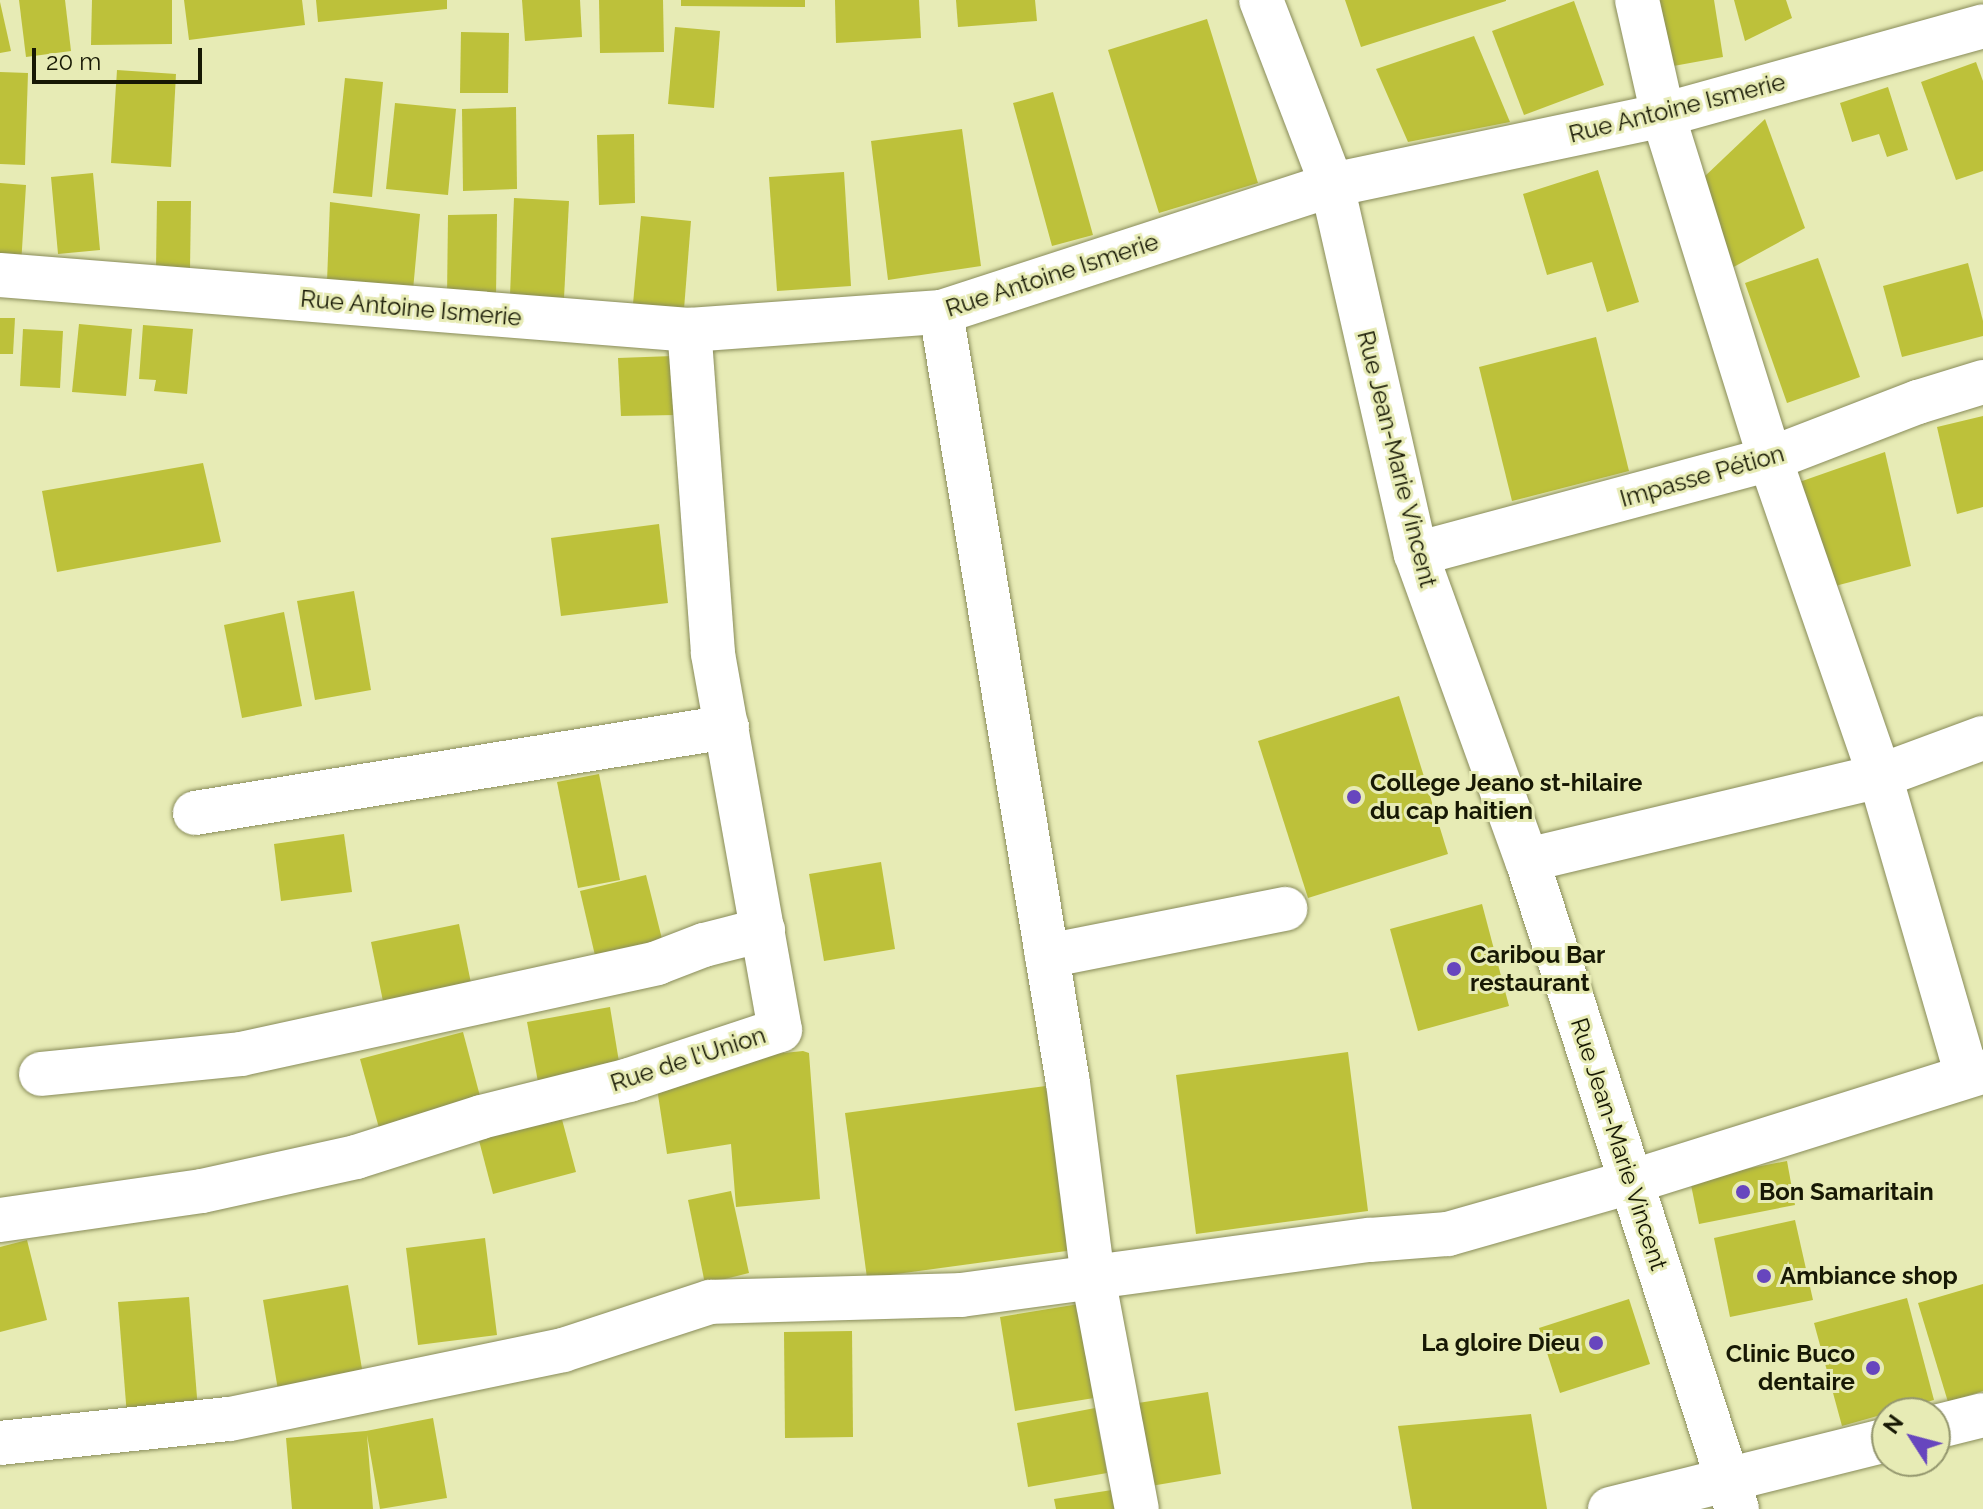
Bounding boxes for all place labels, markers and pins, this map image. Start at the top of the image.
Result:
place label: College Jeano st-hilaire du cap haitien [1370,769,1643,825]
marker: College Jeano st-hilaire du cap haitien [1345,788,1363,806]
place label: Caribou Bar restaurant [1470,941,1605,997]
marker: Caribou Bar restaurant [1445,960,1463,978]
place label: Bon Samaritain [1759,1178,1934,1206]
marker: Bon Samaritain [1734,1183,1752,1201]
place label: Ambiance shop [1780,1262,1958,1290]
marker: Ambiance shop [1755,1267,1773,1285]
place label: La gloire Dieu [1421,1329,1580,1357]
marker: La gloire Dieu [1587,1334,1605,1352]
place label: Clinic Buco dentaire [1726,1340,1855,1396]
marker: Clinic Buco dentaire [1862,1357,1884,1379]

